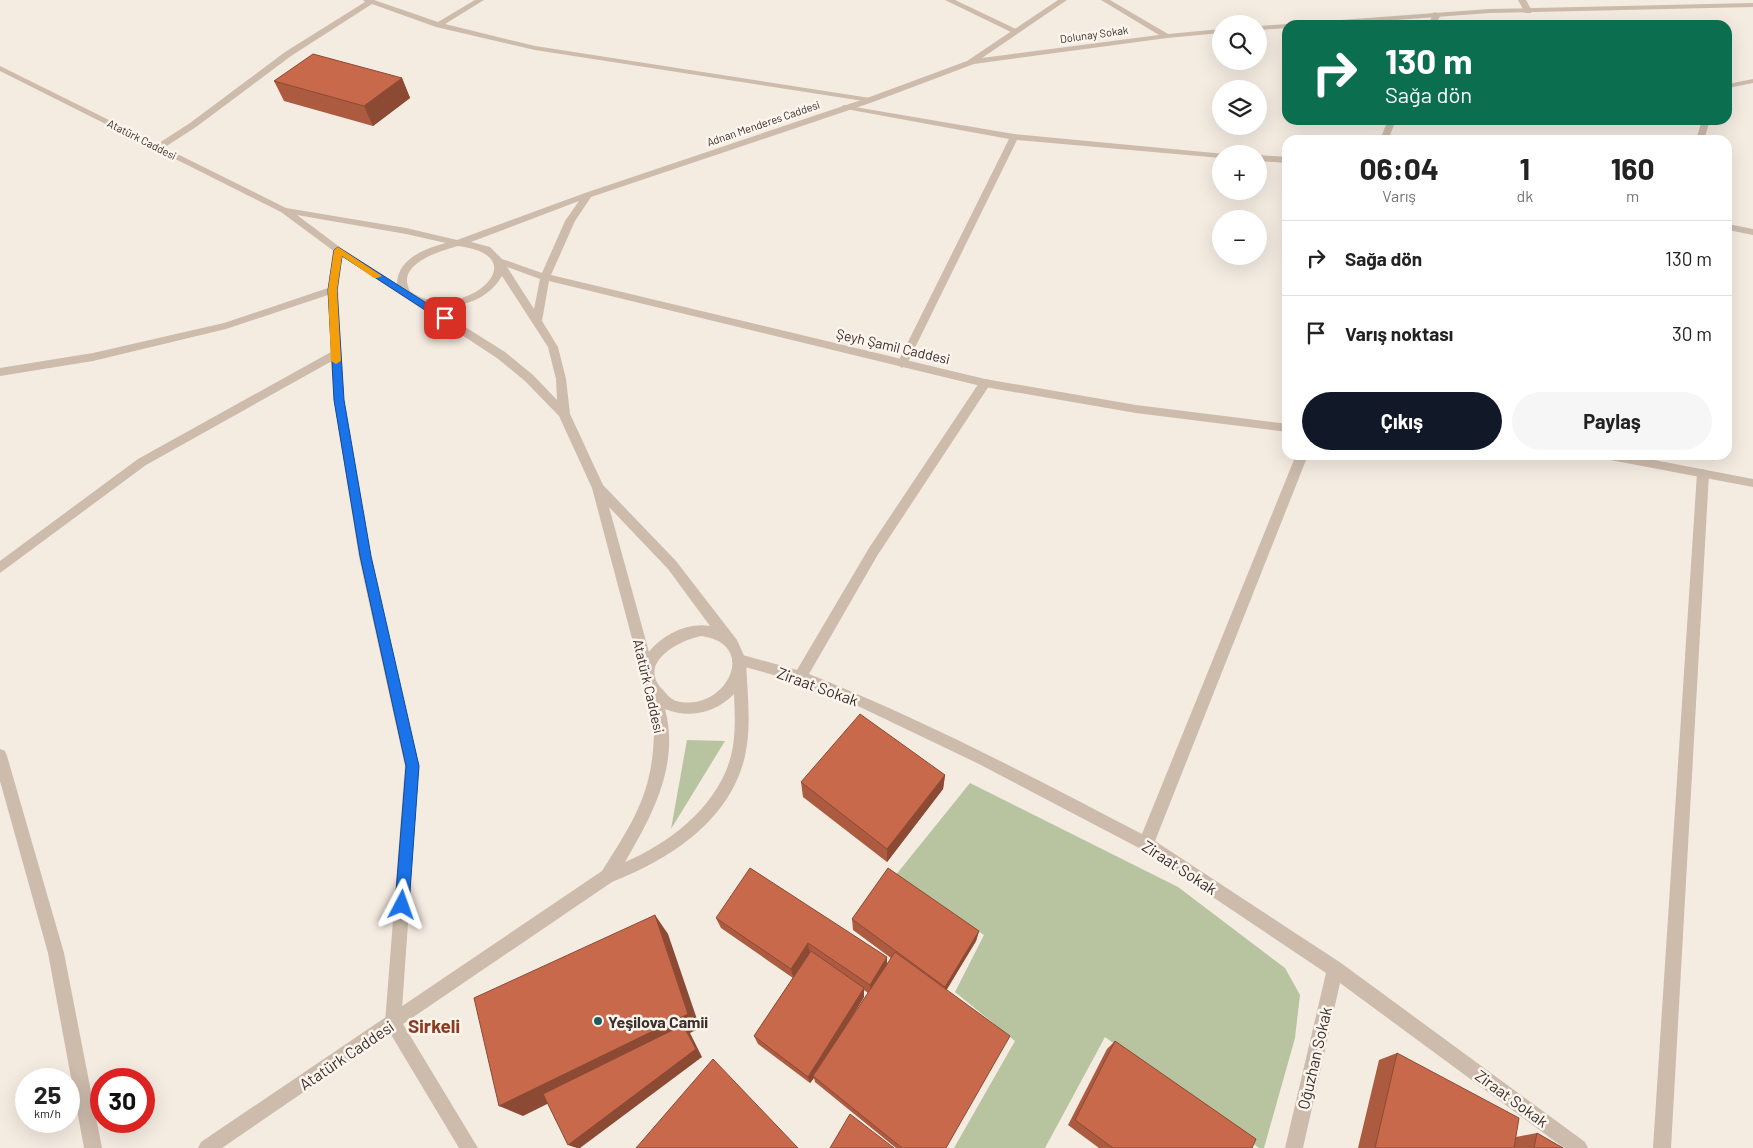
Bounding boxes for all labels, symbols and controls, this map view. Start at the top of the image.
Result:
map controls [1212,15,1267,265]
button: search [1212,15,1267,70]
street label: Dolunay Sokak [1059,23,1130,45]
text: 130 m [1385,39,1472,81]
icon: right [1302,40,1367,105]
button: layers [1212,80,1267,135]
text: Sağa dön [1385,81,1472,107]
street label: Adnan Menderes Caddesi [705,98,821,148]
street label: Atatürk Caddesi [105,116,179,162]
button: + [1212,145,1267,200]
text: 06:04 [1360,150,1439,186]
text: 1 [1519,150,1530,186]
text: 160 [1611,150,1655,186]
text: Varış [1382,186,1416,205]
text: dk [1516,186,1533,205]
text: m [1626,186,1639,205]
button: − [1212,210,1267,265]
icon: right [1302,244,1330,272]
text: Sağa dön [1345,247,1422,270]
text: 130 m [1665,247,1712,270]
pin [424,297,466,339]
icon: arrive [431,304,459,332]
icon: arrive [1302,319,1330,347]
text: Varış noktası [1345,322,1453,345]
text: 30 m [1672,322,1712,345]
street label: Şeyh Şamil Caddesi [835,325,951,367]
button: Çıkış [1302,392,1502,450]
button: Paylaş [1512,392,1712,450]
street label: Atatürk Caddesi [630,637,668,735]
street label: Ziraat Sokak [775,662,861,710]
street label: Ziraat Sokak [1139,836,1221,898]
position arrow [375,878,427,930]
street label: Oğuzhan Sokak [1293,1005,1335,1111]
place label: Yeşilova Camii [608,1012,708,1031]
district label: Sirkeli [408,1014,460,1037]
marker: Yeşilova Camii [592,1015,604,1027]
street label: Atatürk Caddesi [295,1016,397,1094]
street label: Ziraat Sokak [1472,1065,1552,1131]
speed limit sign: 30 [90,1068,155,1133]
text: 25 [34,1079,61,1109]
text: km/h [34,1106,61,1120]

